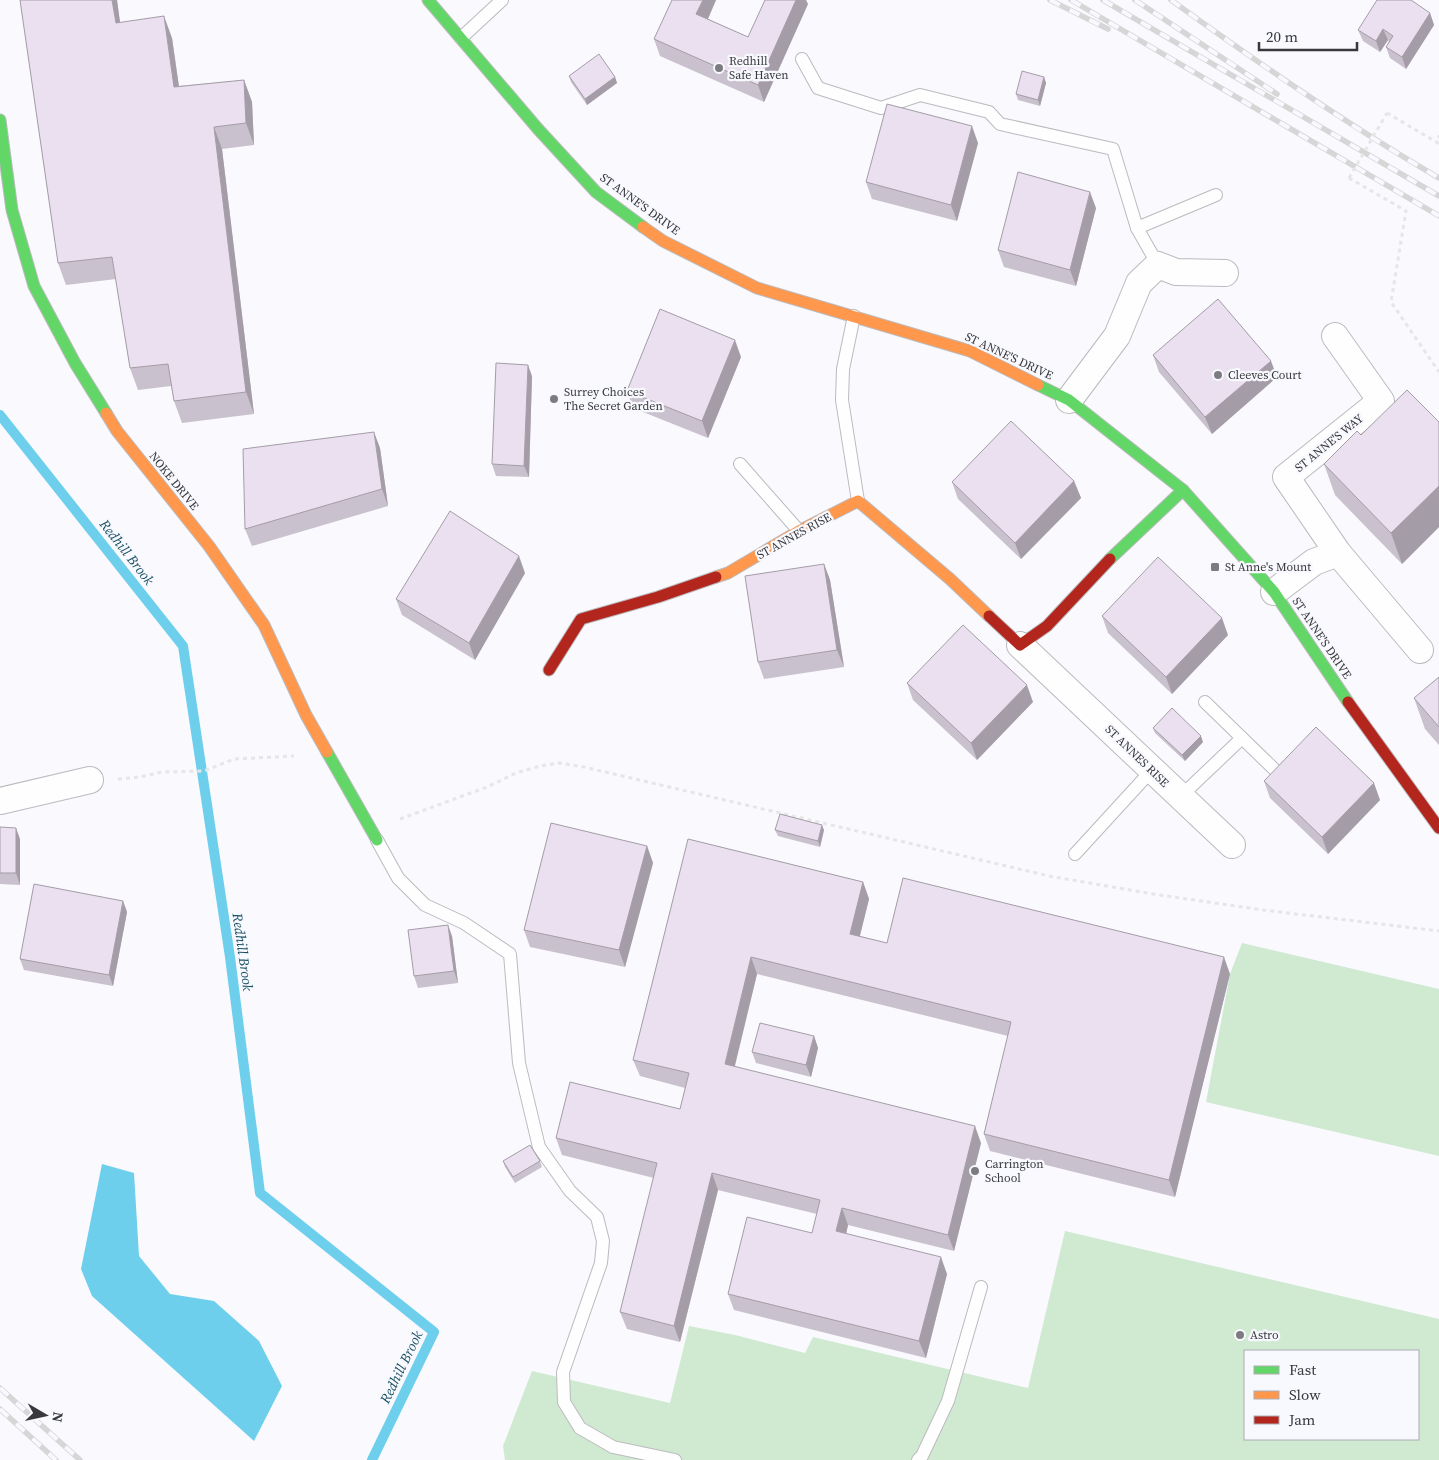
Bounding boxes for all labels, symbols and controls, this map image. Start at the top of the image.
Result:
scale bar [1259,20,1356,52]
text: 20 m [1266,26,1298,47]
place label: Redhill Safe Haven [729,53,789,83]
marker: Redhill Safe Haven [713,62,725,74]
street label: ST ANNE'S DRIVE [597,170,683,238]
street label: ST ANNE'S DRIVE [962,329,1056,383]
place label: Cleeves Court [1228,367,1302,383]
marker: Cleeves Court [1212,369,1224,381]
place label: Surrey Choices The Secret Garden [564,384,663,414]
marker: Surrey Choices The Secret Garden [548,393,560,405]
street label: ST ANNE'S WAY [1291,410,1367,476]
street label: NOKE DRIVE [146,449,202,513]
street label: ST ANNES RISE [754,509,834,563]
water label: Redhill Brook [94,514,159,589]
place label: St Anne's Mount [1225,559,1311,575]
marker: St Anne's Mount [1209,561,1221,573]
street label: ST ANNE'S DRIVE [1289,594,1355,682]
street label: ST ANNES RISE [1102,721,1172,791]
water label: Redhill Brook [227,911,258,993]
place label: Carrington School [985,1156,1044,1186]
marker: Carrington School [969,1165,981,1177]
water label: Redhill Brook [374,1327,427,1408]
place label: Astro [1250,1327,1279,1343]
marker: Astro [1234,1329,1246,1341]
legend [1244,1350,1419,1440]
text: Fast [1289,1359,1316,1380]
text: Slow [1289,1384,1321,1405]
north arrow [20,1390,70,1440]
text: Jam [1288,1409,1316,1430]
text: N [47,1410,69,1424]

